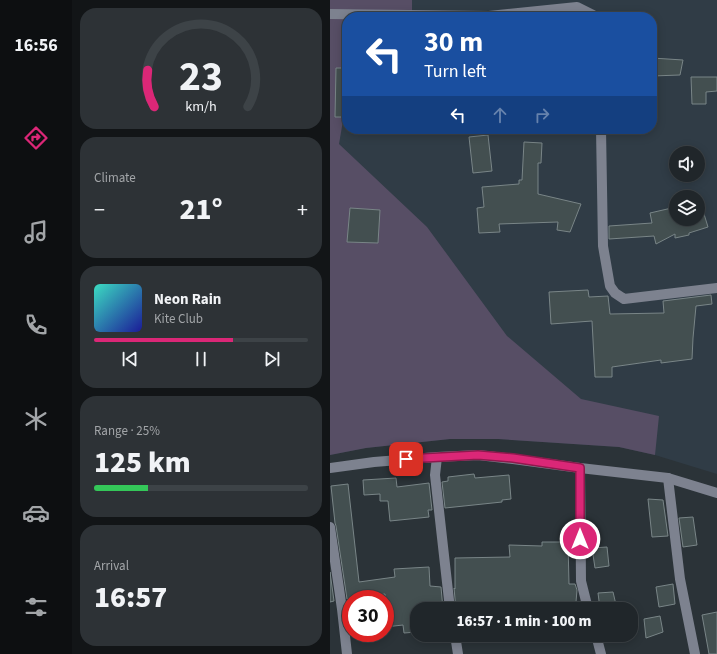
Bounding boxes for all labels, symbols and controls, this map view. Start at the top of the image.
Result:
text: 30 m [424,22,483,62]
icon: left [358,28,410,80]
text: 16:56 [14,33,58,58]
text: 23 [179,46,223,106]
text: Turn left [424,59,486,84]
text: km/h [185,95,217,116]
icon: left [447,104,469,126]
icon: ahead [489,104,511,126]
icon: right [531,104,553,126]
icon: directions [22,124,50,152]
map controls [669,146,705,226]
button: sound [669,146,705,182]
text: Climate [94,169,136,187]
text: 21° [179,188,223,231]
button: layers [669,190,705,226]
text: − [94,194,105,226]
text: + [297,194,308,226]
icon: music [22,218,50,246]
text: Neon Rain [154,289,221,310]
text: Kite Club [154,310,203,328]
icon: phone [22,311,50,339]
icon: previous [119,348,141,370]
icon: pause [190,348,212,370]
icon: next [261,348,283,370]
icon: climate [22,405,50,433]
text: Range · 25% [94,422,160,440]
text: 125 km [94,441,191,484]
pin [389,442,423,476]
icon: arrive [395,448,417,470]
icon: car [22,499,50,527]
position arrow [559,518,601,560]
text: Arrival [94,557,129,575]
text: 16:57 [94,576,167,619]
speed limit sign: 30 [342,590,394,642]
icon: filters [22,593,50,621]
text: 16:57 · 1 min · 100 m [457,611,591,632]

